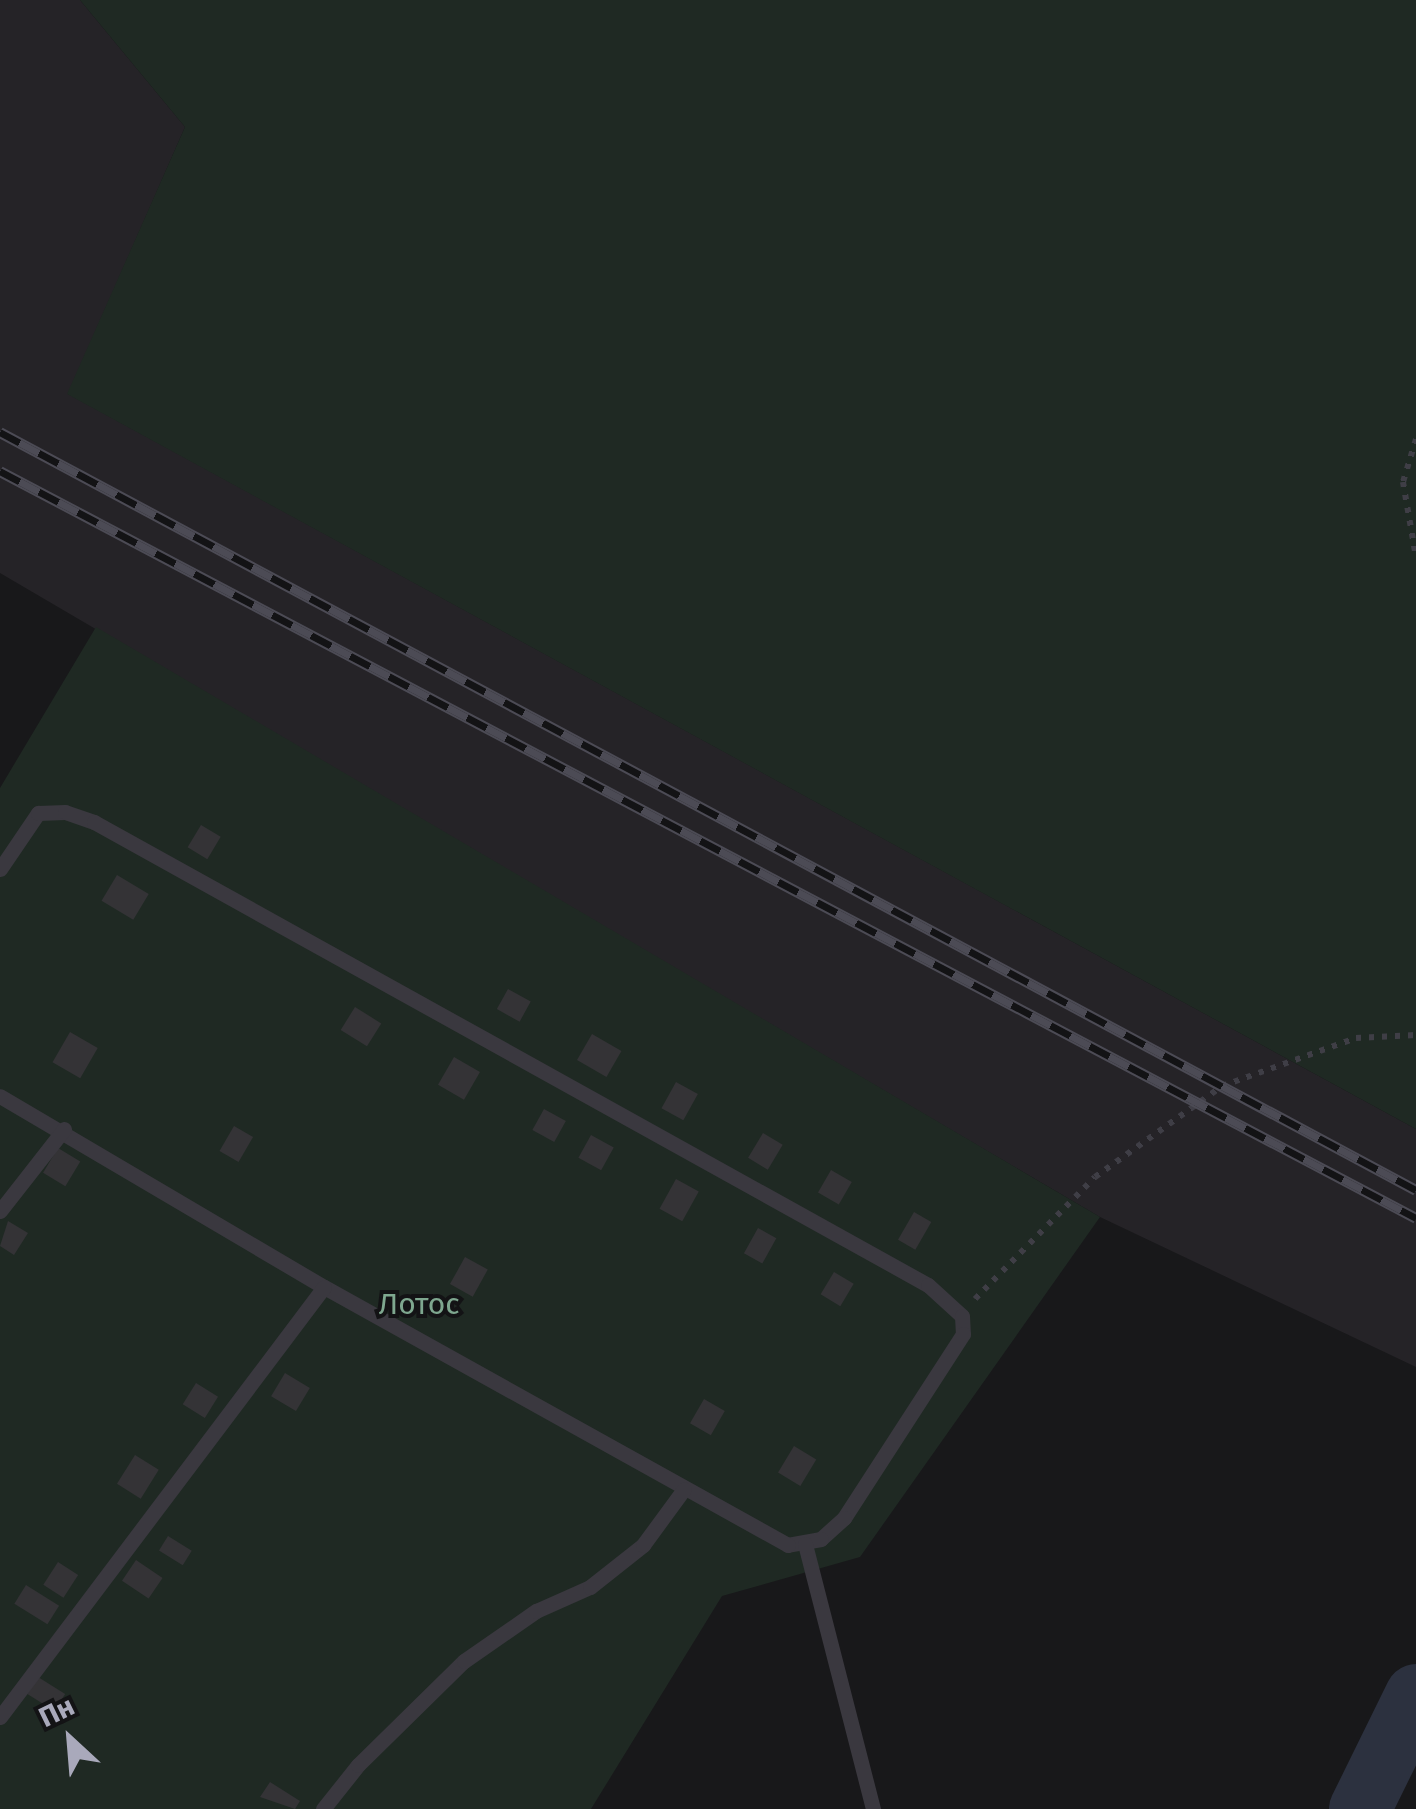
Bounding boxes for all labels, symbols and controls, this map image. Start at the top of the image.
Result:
park label: Лотос [378,1286,460,1322]
north arrow [20,1689,120,1789]
text: Пн [34,1689,80,1734]

